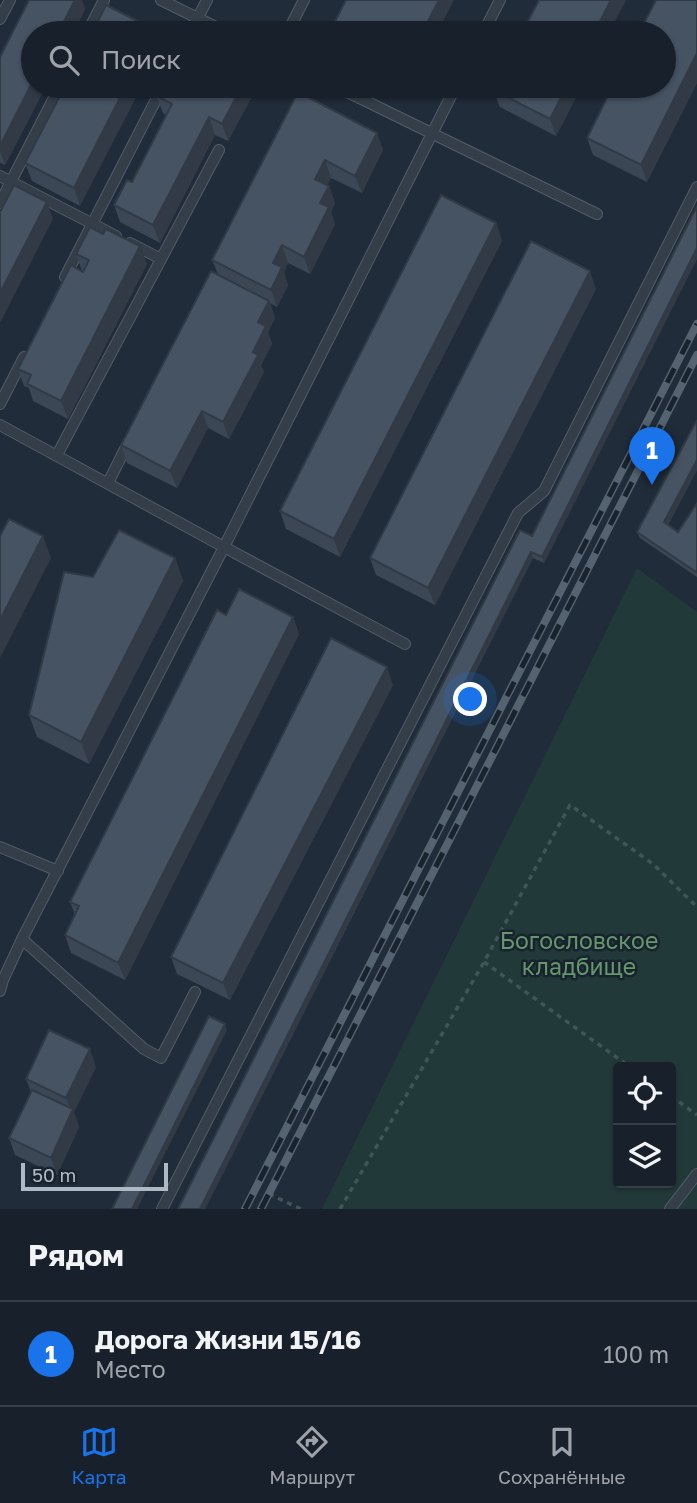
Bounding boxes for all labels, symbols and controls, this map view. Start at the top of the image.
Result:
search box [21,21,676,98]
icon: search [45,41,83,79]
text: Поиск [101,44,181,75]
pin: 1 [629,427,675,485]
your location [453,682,487,716]
park label: Богословское кладбище [500,926,658,980]
map controls [613,1062,676,1188]
button: locate [613,1062,676,1125]
button: layers [613,1125,676,1188]
scale bar [21,1160,168,1192]
text: 50 m [32,1163,76,1186]
text: Рядом [28,1237,124,1273]
text: Дорога Жизни 15/16 [95,1324,361,1355]
text: 1 [45,1340,57,1368]
text: 100 m [603,1340,669,1368]
text: Место [95,1355,166,1383]
tab: Карта [71,1423,126,1488]
tab: Маршрут [269,1423,355,1488]
tab: Сохранённые [498,1423,626,1488]

